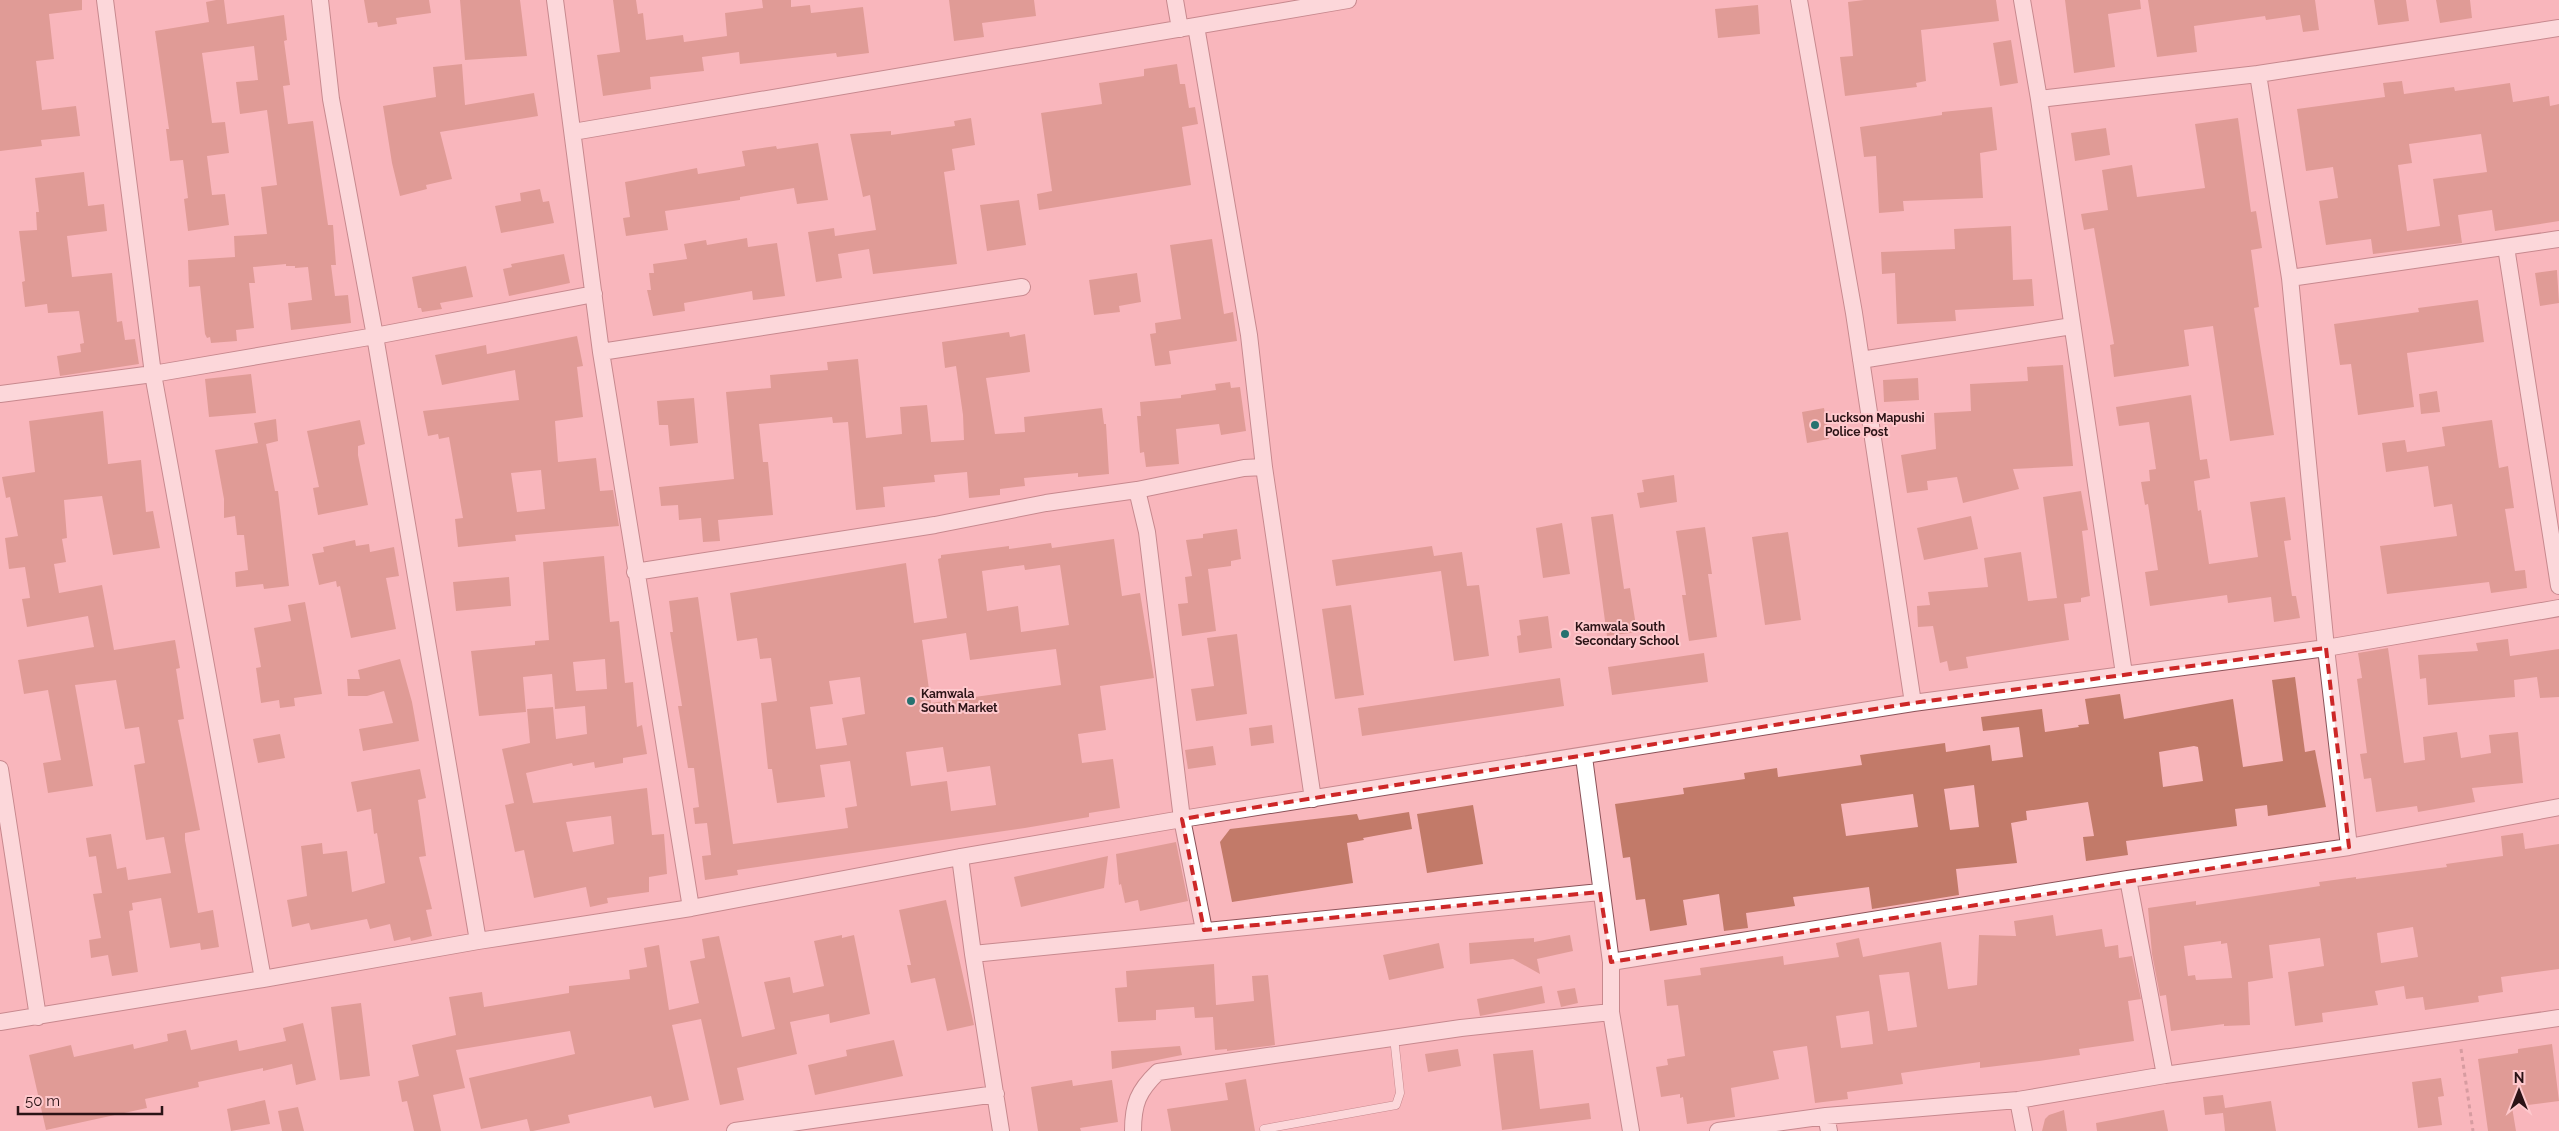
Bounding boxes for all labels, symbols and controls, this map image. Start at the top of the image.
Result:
place label: Luckson Mapushi Police Post [1825,411,1925,439]
marker: Luckson Mapushi Police Post [1809,419,1821,431]
place label: Kamwala South Secondary School [1575,620,1679,648]
marker: Kamwala South Secondary School [1559,628,1571,640]
place label: Kamwala South Market [921,687,998,715]
marker: Kamwala South Market [905,695,917,707]
north arrow [2494,1066,2544,1116]
text: N [2514,1070,2524,1086]
scale bar [18,1084,161,1116]
text: 50 m [25,1092,60,1110]

